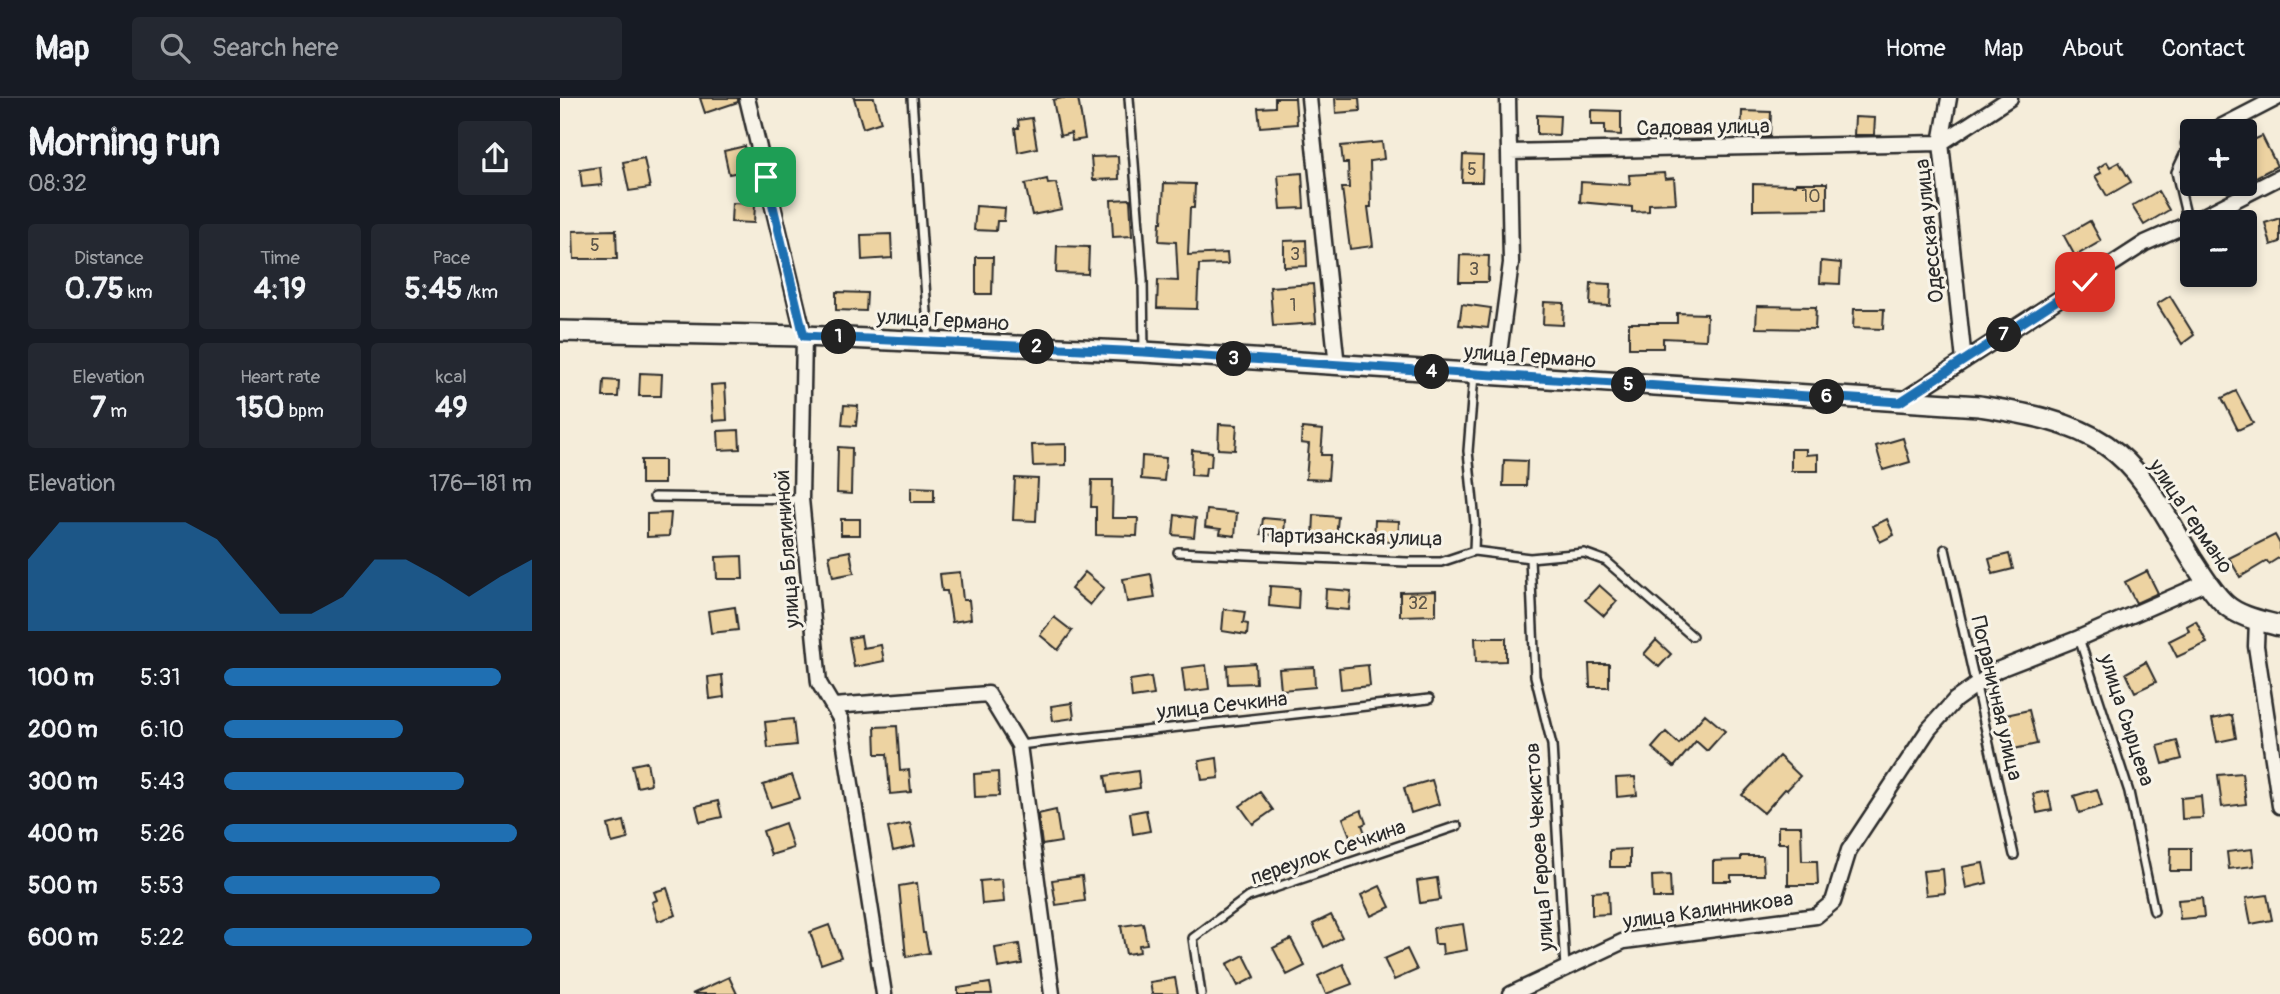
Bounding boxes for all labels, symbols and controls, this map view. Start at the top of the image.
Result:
search box [132,17,622,80]
text: Map [35,28,90,69]
icon: search [156,29,194,67]
text: Search here [212,32,339,64]
text: Home [1885,34,1946,63]
text: Map [1984,34,2024,63]
text: About [2062,34,2124,63]
text: Contact [2162,34,2245,63]
street label: Садовая улица [1636,113,1770,142]
text: Morning run [28,119,220,167]
map controls [2180,119,2257,287]
button: + [2180,119,2257,196]
button: share [458,121,532,195]
pin [736,147,796,207]
street label: Одесская улица [1908,157,1950,304]
icon: arrive [747,158,785,196]
house number: 5 [1467,158,1477,181]
text: 08:32 [28,169,87,198]
house number: 10 [1801,185,1821,208]
button: − [2180,210,2257,287]
house number: 5 [590,234,600,257]
house number: 3 [1290,243,1300,266]
text: Distance [74,246,143,270]
text: Time [260,246,300,270]
text: Pace [433,246,470,270]
pin [2055,252,2115,312]
house number: 3 [1469,258,1479,281]
icon: check [2066,263,2104,301]
text: 0.75 [65,270,124,307]
text: 4:19 [254,270,306,307]
text: 5:45 [404,270,462,307]
text: km [124,280,153,304]
text: /km [462,280,498,304]
house number: 1 [1289,294,1297,317]
street label: улица Германо [875,303,1010,337]
pin: 7 [1986,317,2022,352]
pin: 1 [822,320,856,354]
text: 7 [1998,322,2009,346]
text: 1 [835,324,842,348]
pin: 2 [1020,330,1054,364]
text: 2 [1031,334,1042,358]
street label: улица Германо [1462,338,1597,375]
pin: 3 [1216,342,1252,376]
text: 3 [1228,346,1239,370]
pin: 4 [1414,354,1450,390]
text: 4 [1426,359,1437,383]
text: Elevation [72,365,145,389]
text: Heart rate [240,365,320,389]
text: kcal [436,365,467,389]
pin: 5 [1612,368,1646,402]
text: 5 [1623,372,1634,396]
pin: 6 [1810,380,1844,414]
text: 6 [1821,384,1832,408]
text: 7 [90,389,106,426]
text: 150 [236,389,285,426]
text: 49 [435,389,468,426]
text: m [106,399,127,423]
text: bpm [285,399,324,423]
street label: улица Германо [2142,453,2239,579]
text: Elevation [28,469,116,498]
text: 176–181 m [429,469,532,498]
street label: улица Благининой [769,469,807,630]
street label: Партизанская улица [1262,522,1442,553]
house number: 32 [1408,592,1428,615]
street label: Пограничная улица [1964,613,2029,783]
street label: улица Сырцева [2092,650,2161,789]
text: 100 m [28,663,94,692]
text: 5:31 [140,663,180,692]
street label: улица Сечкина [1154,685,1289,726]
text: 200 m [28,715,98,744]
text: 6:10 [140,715,184,744]
street label: улица Героев Чекистов [1519,742,1560,953]
text: 300 m [28,767,98,796]
text: 5:43 [140,767,185,796]
street label: переулок Сечкина [1247,813,1409,892]
text: 400 m [28,819,98,848]
text: 5:26 [140,819,185,848]
text: 500 m [28,871,97,900]
text: 5:53 [140,871,184,900]
street label: улица Калинникова [1620,885,1795,936]
text: 600 m [28,923,98,952]
text: 5:22 [140,923,184,952]

